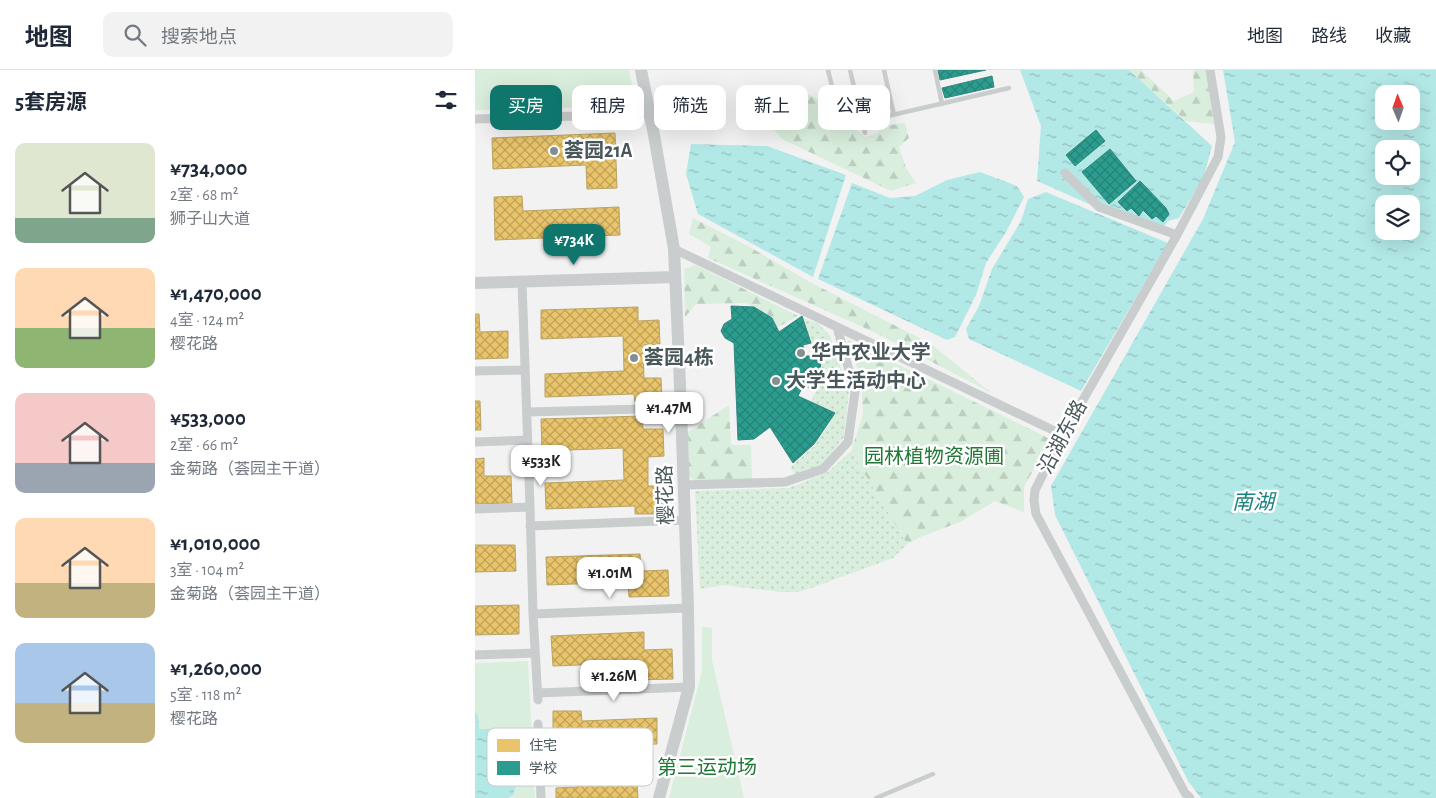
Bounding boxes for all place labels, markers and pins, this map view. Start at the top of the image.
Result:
place label: 荟园21A [564,140,633,161]
marker: 荟园21A [548,145,560,157]
pin: ¥734K [539,224,609,266]
place label: 华中农业大学 [811,341,931,363]
place label: 荟园4栋 [644,346,714,368]
marker: 华中农业大学 [795,347,807,359]
marker: 荟园4栋 [628,352,640,364]
place label: 大学生活动中心 [786,369,926,391]
marker: 大学生活动中心 [770,375,782,387]
pin: ¥1.47M [628,392,710,434]
pin: ¥533K [506,444,576,487]
pin: ¥1.01M [569,556,651,599]
pin: ¥1.26M [573,660,655,702]

